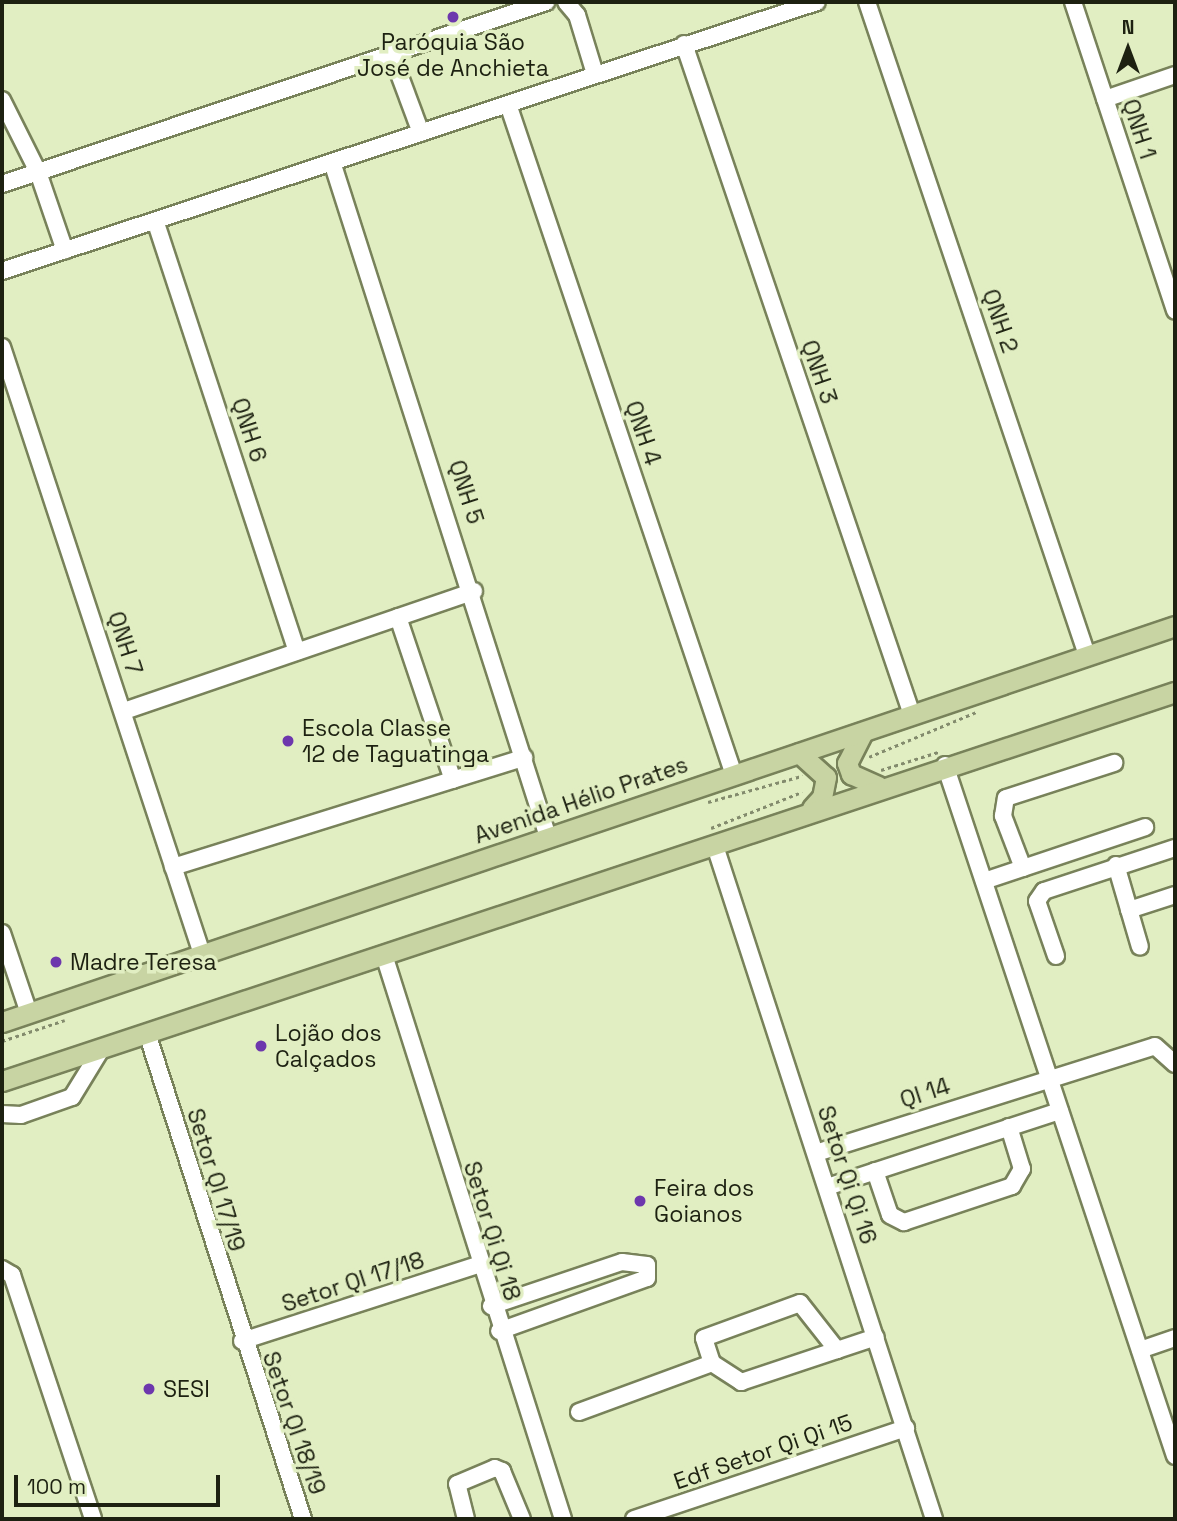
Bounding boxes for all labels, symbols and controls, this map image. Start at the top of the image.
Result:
marker: Paróquia São José de Anchieta [445,9,461,25]
north arrow [1093,14,1163,84]
text: N [1122,15,1134,40]
place label: Paróquia São José de Anchieta [357,28,549,82]
street label: QNH 1 [1116,96,1162,162]
street label: QNH 2 [976,286,1024,356]
street label: QNH 3 [795,337,843,407]
street label: QNH 6 [226,394,272,466]
street label: QNH 4 [619,397,667,469]
street label: QNH 5 [443,457,489,527]
street label: QNH 7 [102,608,148,678]
place label: Escola Classe 12 de Taguatinga [302,714,490,768]
marker: Escola Classe 12 de Taguatinga [280,733,296,749]
street label: Avenida Hélio Prates [471,751,691,849]
place label: Madre Teresa [70,948,217,976]
marker: Madre Teresa [48,954,64,970]
place label: Lojão dos Calçados [275,1019,382,1073]
marker: Lojão dos Calçados [253,1038,269,1054]
street label: QI 14 [897,1072,953,1114]
street label: Setor Qi Qi 16 [812,1102,882,1248]
street label: Setor QI 17/19 [181,1105,251,1255]
street label: Setor Qi Qi 18 [458,1158,526,1304]
place label: Feira dos Goianos [654,1174,754,1228]
marker: Feira dos Goianos [632,1193,648,1209]
street label: Setor QI 17/18 [278,1246,428,1318]
street label: Setor QI 18/19 [257,1348,331,1498]
place label: SESI [163,1375,210,1403]
marker: SESI [141,1381,157,1397]
street label: Edf Setor Qi Qi 15 [670,1408,856,1496]
scale bar [18,1462,224,1506]
text: 100 m [27,1473,86,1500]

